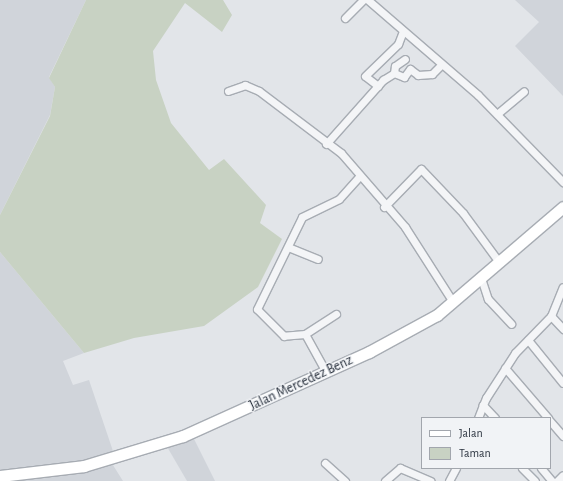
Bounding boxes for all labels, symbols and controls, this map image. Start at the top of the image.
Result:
street label: Jalan Mercedez Benz [247,352,355,414]
legend [421,417,551,469]
text: Jalan [459,427,483,439]
text: Taman [459,447,491,459]

